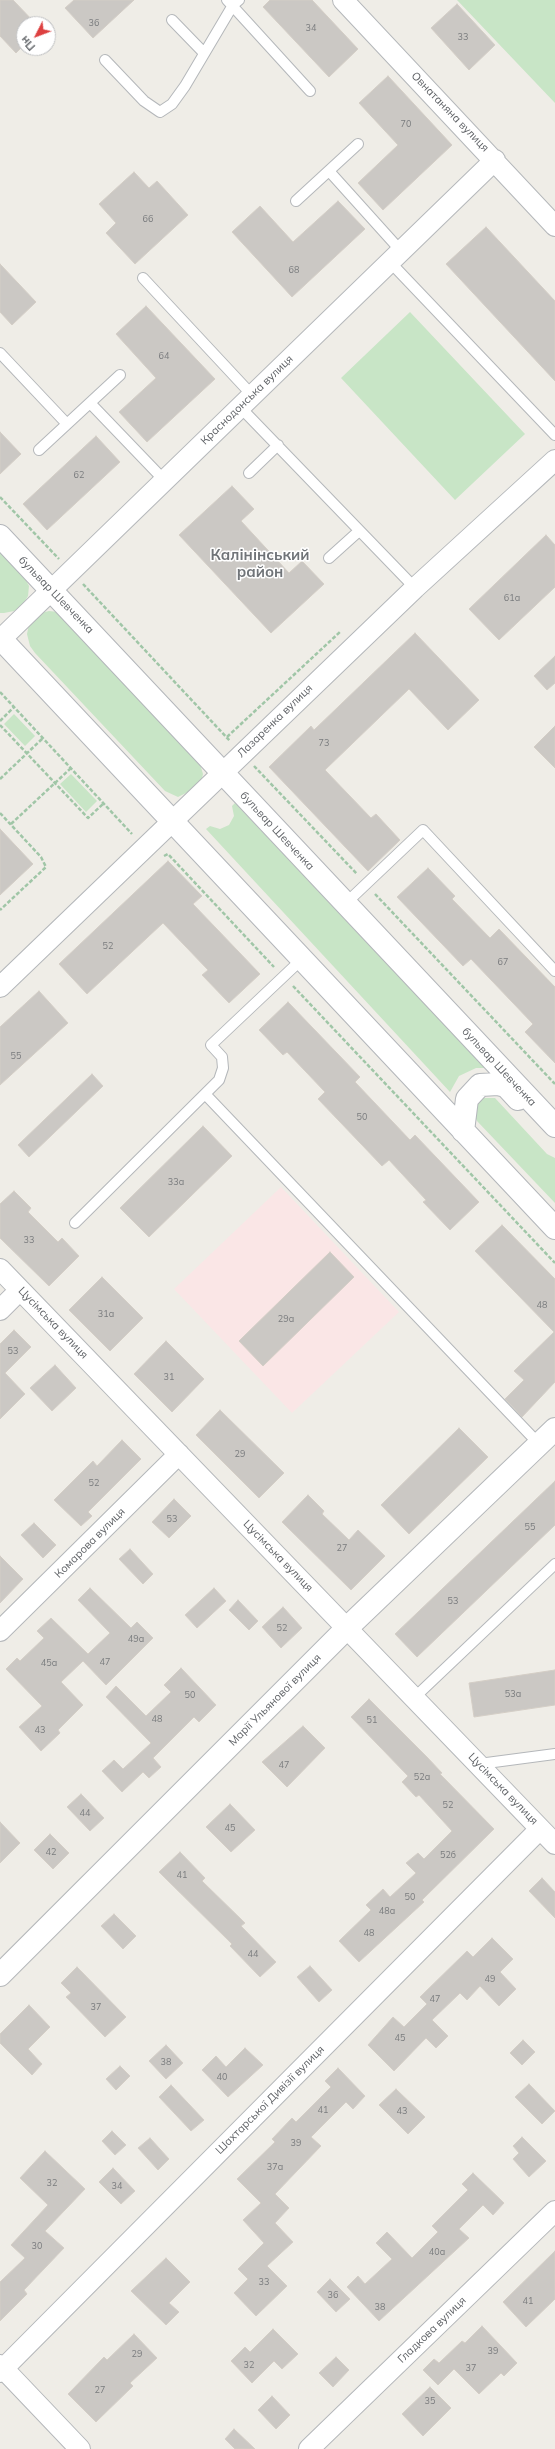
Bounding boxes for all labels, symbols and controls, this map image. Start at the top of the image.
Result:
north arrow [16,16,56,56]
house number: 36 [89,18,99,28]
house number: 34 [306,23,316,33]
house number: 33 [458,32,468,42]
text: Пн [18,33,38,54]
street label: Овнатаняна вулиця [408,69,492,155]
house number: 70 [401,119,411,129]
house number: 66 [143,214,153,224]
house number: 68 [289,265,299,275]
house number: 64 [159,351,169,361]
street label: Краснодонська вулиця [198,352,296,448]
house number: 62 [74,470,84,480]
district label: Калінінський район [210,546,310,581]
street label: бульвар Шевченка [16,554,96,636]
house number: 61а [504,593,520,603]
street label: Лазаренка вулиця [235,682,315,760]
house number: 73 [319,738,329,748]
street label: бульвар Шевченка [237,789,317,873]
house number: 52 [103,941,113,951]
house number: 67 [498,957,508,967]
street label: бульвар Шевченка [459,1025,539,1109]
house number: 55 [11,1051,21,1061]
house number: 50 [357,1112,367,1122]
house number: 33а [168,1177,184,1187]
house number: 33 [24,1235,34,1245]
street label: Цусімська вулиця [15,1284,91,1362]
house number: 48 [537,1300,547,1310]
house number: 31а [98,1309,114,1319]
house number: 29а [278,1314,294,1324]
house number: 53 [8,1346,18,1356]
house number: 31 [164,1372,174,1382]
house number: 29 [235,1449,245,1459]
house number: 52 [89,1478,99,1488]
street label: Комарова вулиця [52,1505,128,1581]
house number: 53 [167,1514,177,1524]
street label: Цусімська вулиця [240,1517,316,1595]
house number: 55 [525,1522,535,1532]
house number: 27 [337,1543,347,1553]
house number: 53 [448,1596,458,1606]
house number: 52 [277,1623,287,1633]
house number: 49а [128,1634,144,1644]
street label: Марії Ульянової вулиця [226,1651,324,1749]
house number: 47 [100,1657,110,1667]
house number: 45а [41,1658,57,1668]
house number: 53а [505,1689,521,1699]
house number: 50 [185,1690,195,1700]
house number: 48 [152,1714,162,1724]
house number: 51 [367,1715,377,1725]
house number: 43 [35,1725,45,1735]
street label: Цусімська вулиця [465,1750,541,1828]
house number: 47 [279,1760,289,1770]
house number: 52а [414,1772,430,1782]
house number: 52 [443,1800,453,1810]
house number: 44 [80,1808,90,1818]
house number: 45 [225,1823,235,1833]
house number: 42 [46,1847,56,1857]
house number: 52б [440,1850,456,1860]
house number: 41 [177,1870,187,1880]
house number: 50 [405,1892,415,1902]
house number: 48а [379,1906,395,1916]
house number: 48 [364,1928,374,1938]
house number: 44 [248,1949,258,1959]
house number: 49 [485,1974,495,1984]
house number: 47 [430,1994,440,2004]
house number: 37 [91,2002,101,2012]
house number: 45 [395,2033,405,2043]
street label: Шахтарської Дивізії вулиця [213,2043,327,2157]
house number: 38 [161,2057,171,2067]
house number: 40 [217,2072,227,2082]
house number: 41 [318,2105,328,2115]
house number: 43 [397,2106,407,2116]
house number: 39 [291,2138,301,2148]
house number: 37а [267,2162,283,2172]
house number: 32 [47,2178,57,2188]
house number: 34 [112,2181,122,2191]
house number: 30 [32,2241,42,2251]
house number: 40а [429,2247,445,2257]
house number: 33 [259,2277,269,2287]
house number: 36 [328,2290,338,2300]
street label: Гладкова вулиця [395,2294,469,2366]
house number: 41 [523,2296,533,2306]
house number: 38 [375,2302,385,2312]
house number: 39 [488,2346,498,2356]
house number: 29 [132,2349,142,2359]
house number: 32 [244,2360,254,2370]
house number: 37 [466,2363,476,2373]
house number: 27 [95,2385,105,2395]
house number: 35 [425,2396,435,2406]

